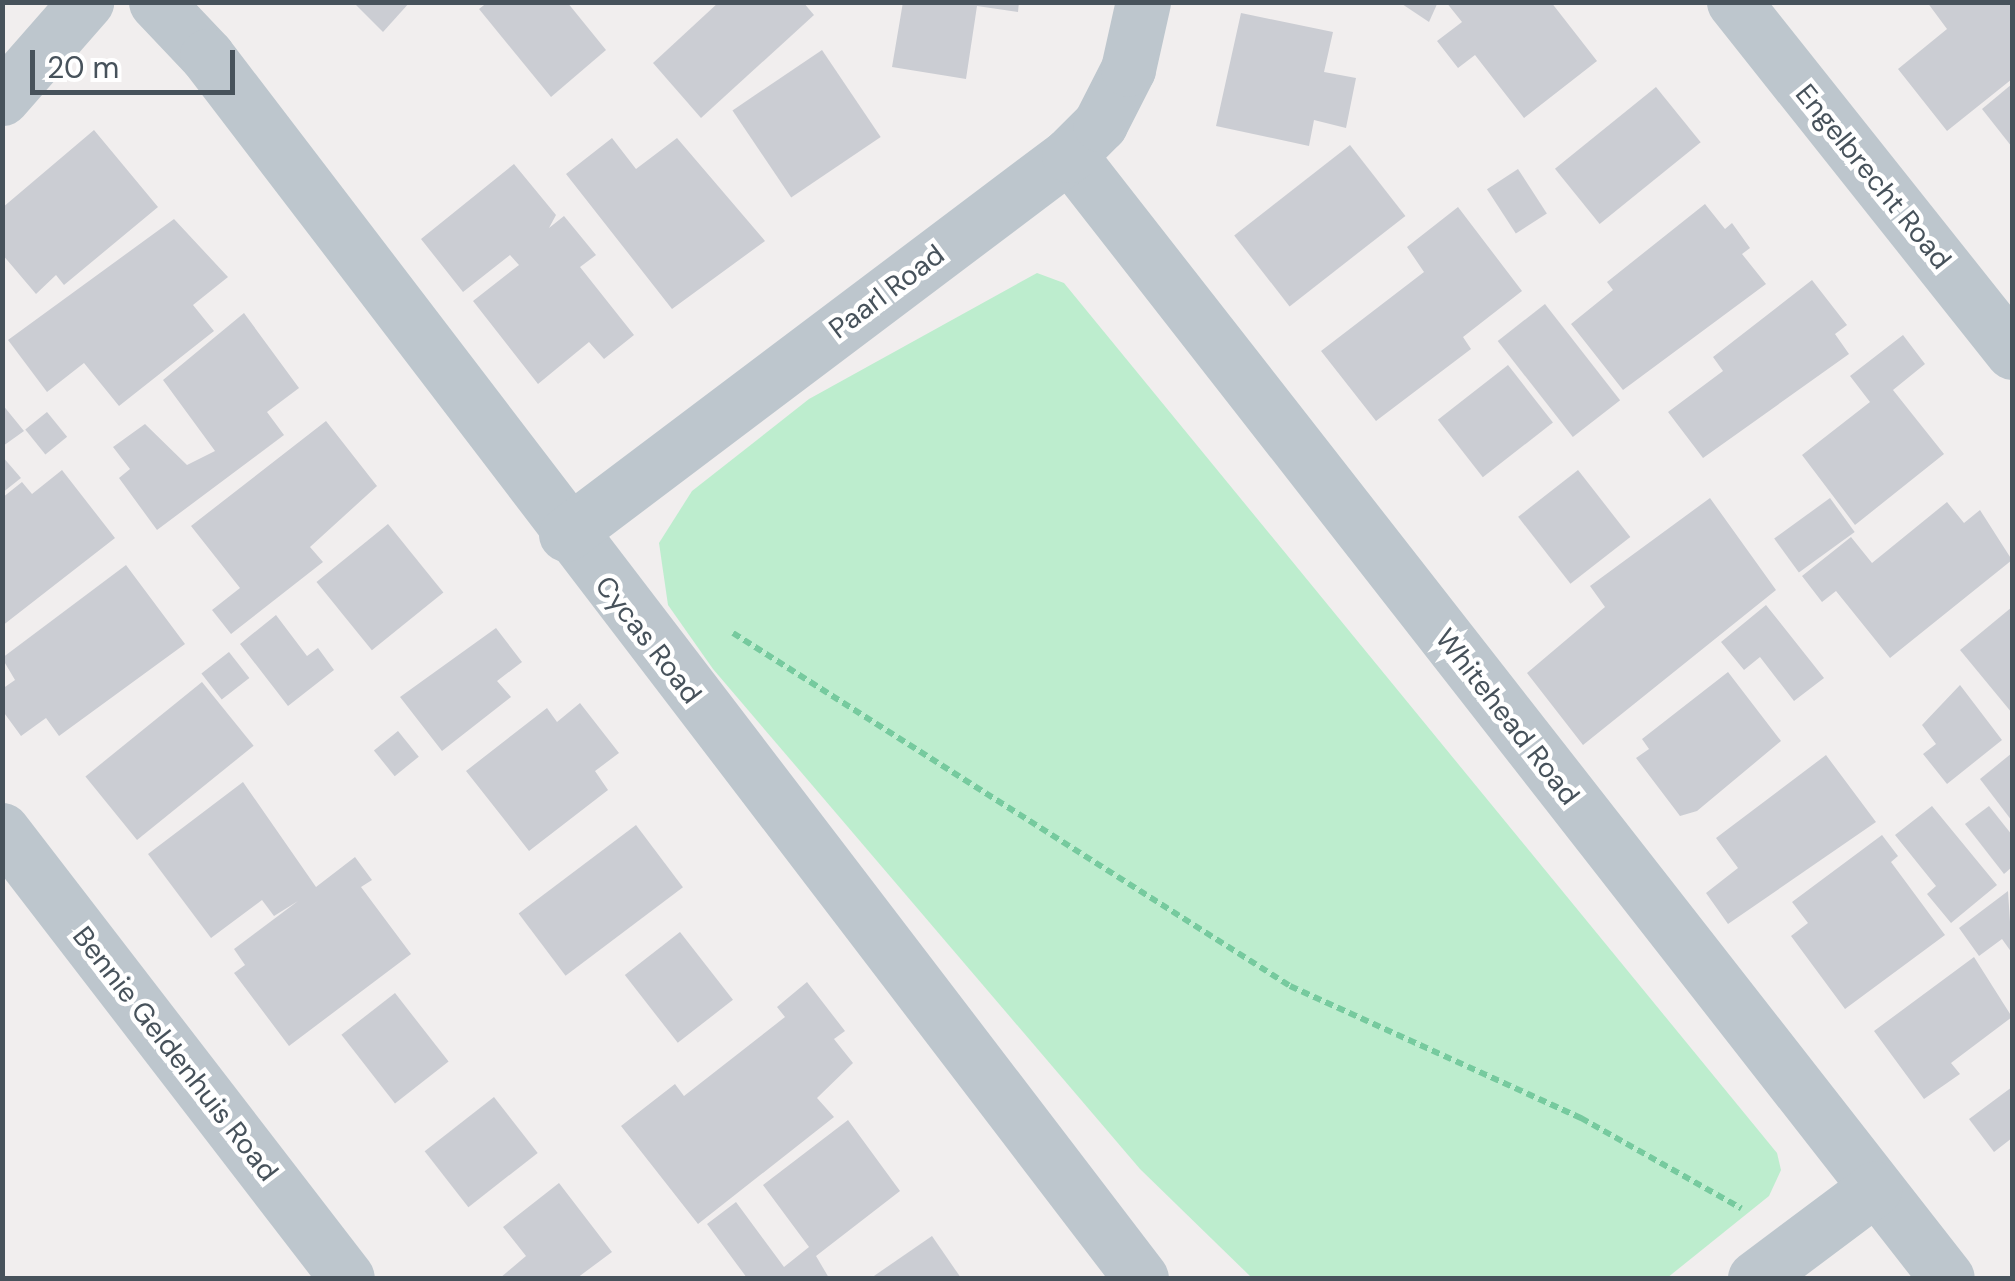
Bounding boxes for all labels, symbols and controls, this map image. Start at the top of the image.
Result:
scale bar [35,30,240,92]
text: 20 m [47,48,119,87]
street label: Engelbrecht Road [1788,78,1958,276]
street label: Paarl Road [823,238,951,346]
street label: Cycas Road [588,570,708,710]
street label: Whitehead Road [1428,622,1586,812]
street label: Bennie Geldenhuis Road [65,920,285,1188]

